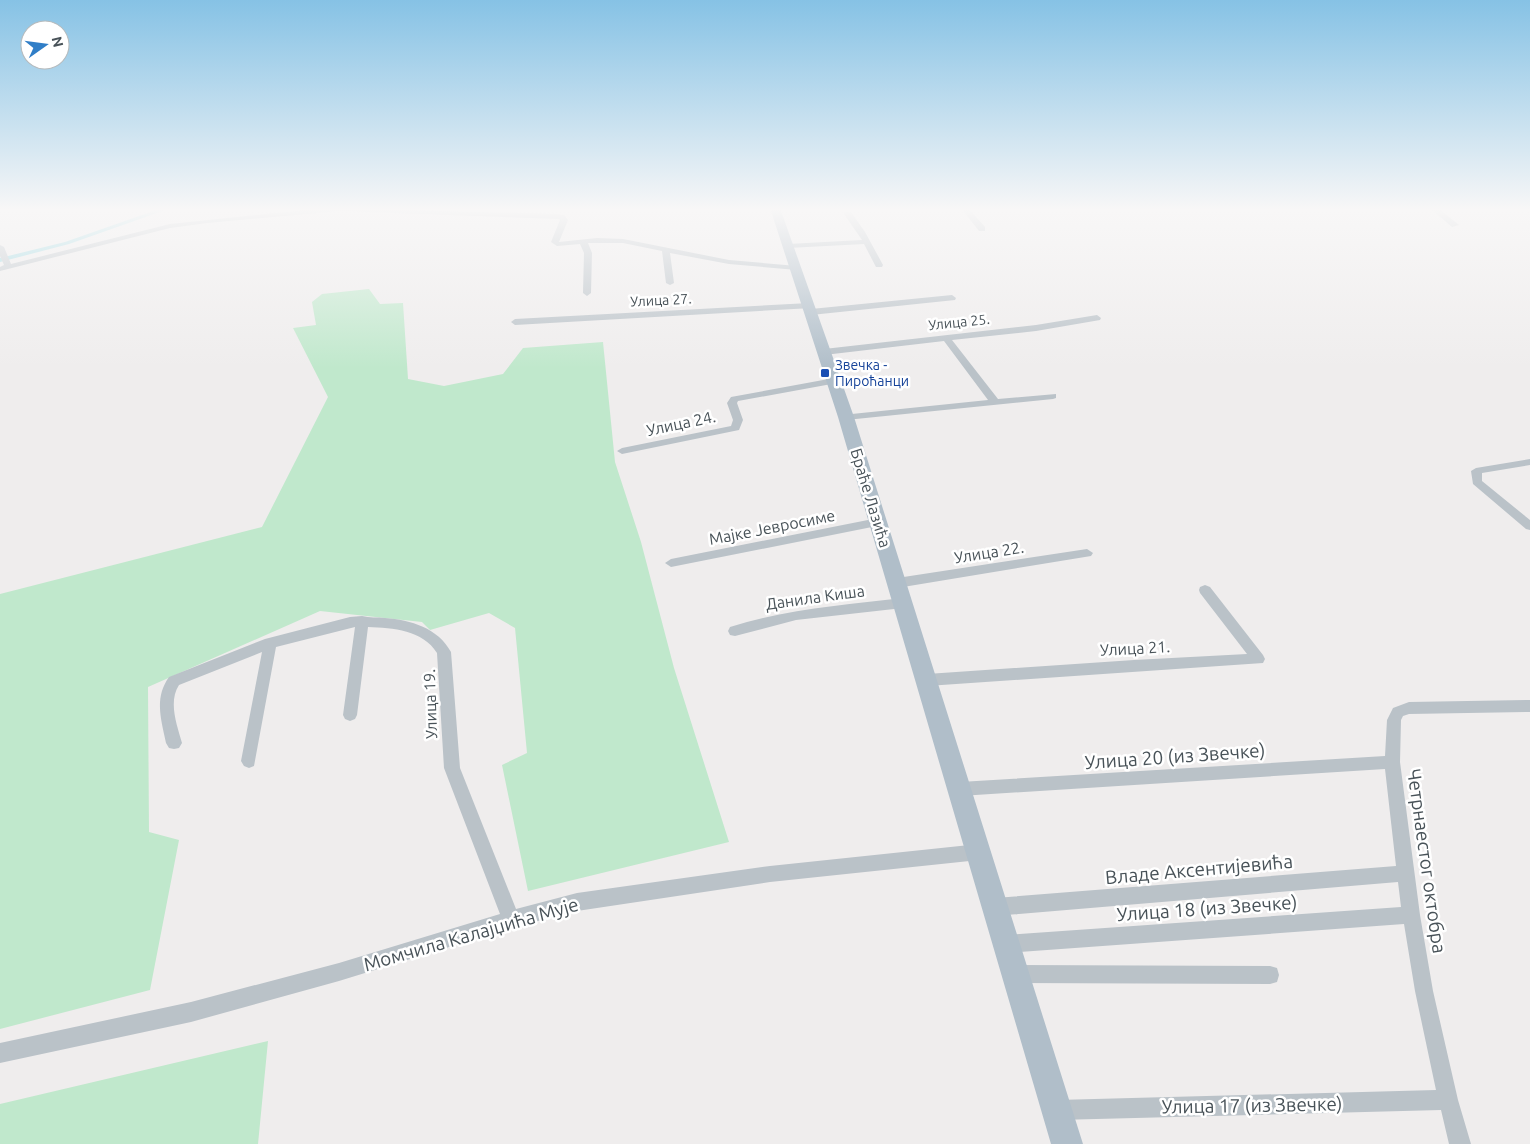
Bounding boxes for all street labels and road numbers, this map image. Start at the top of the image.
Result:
street label: Улица 27. [630,290,692,310]
street label: Улица 25. [928,311,990,333]
street label: Улица 24. [645,407,717,439]
street label: Браће Лазића [847,446,895,550]
street label: Мајке Јевросиме [707,506,837,548]
street label: Улица 22. [953,538,1025,566]
street label: Данила Киша [764,581,866,613]
street label: Улица 21. [1099,637,1171,659]
street label: Улица 19. [420,669,440,739]
street label: Улица 20 (из Звечке) [1084,739,1266,773]
street label: Четрнаестог октобра [1403,767,1451,955]
street label: Владе Аксентијевића [1104,850,1294,888]
street label: Улица 18 (из Звечке) [1116,891,1298,925]
street label: Момчила Калајџића Мује [361,893,581,975]
street label: Улица 17 (из Звечке) [1161,1092,1343,1118]

